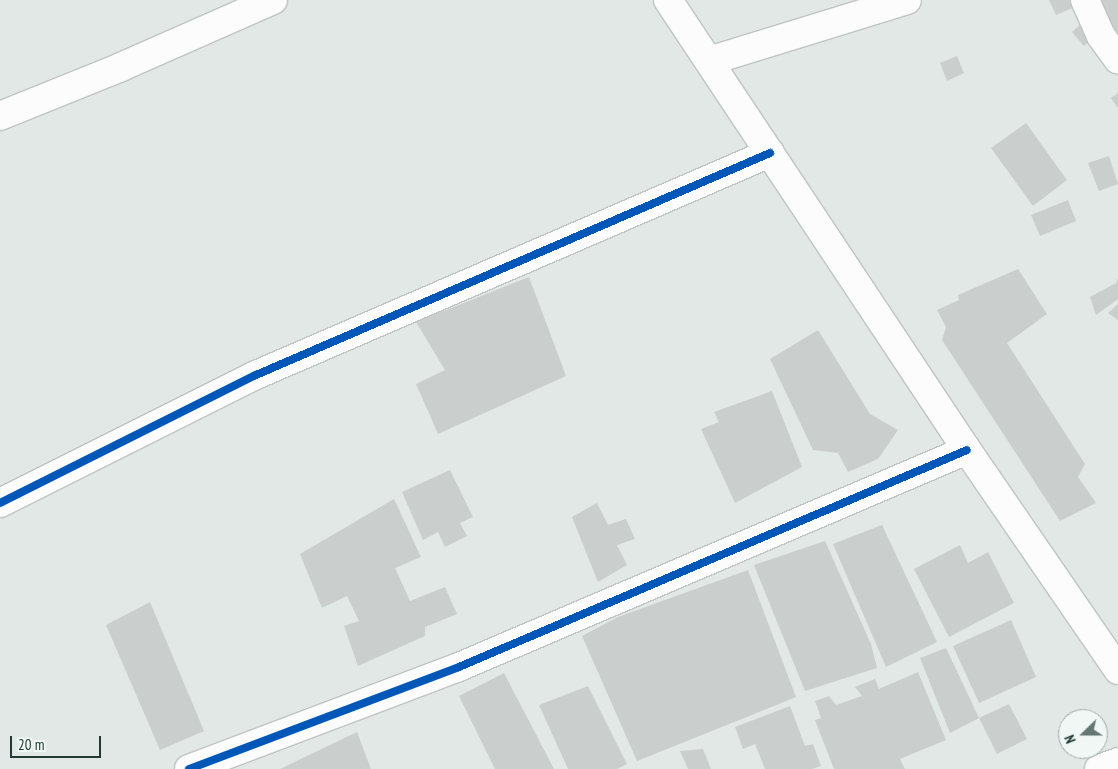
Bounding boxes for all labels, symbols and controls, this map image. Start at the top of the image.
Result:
north arrow [1058,709,1108,759]
scale bar [12,726,104,758]
text: N [1060,732,1080,746]
text: 20 m [18,735,44,754]

